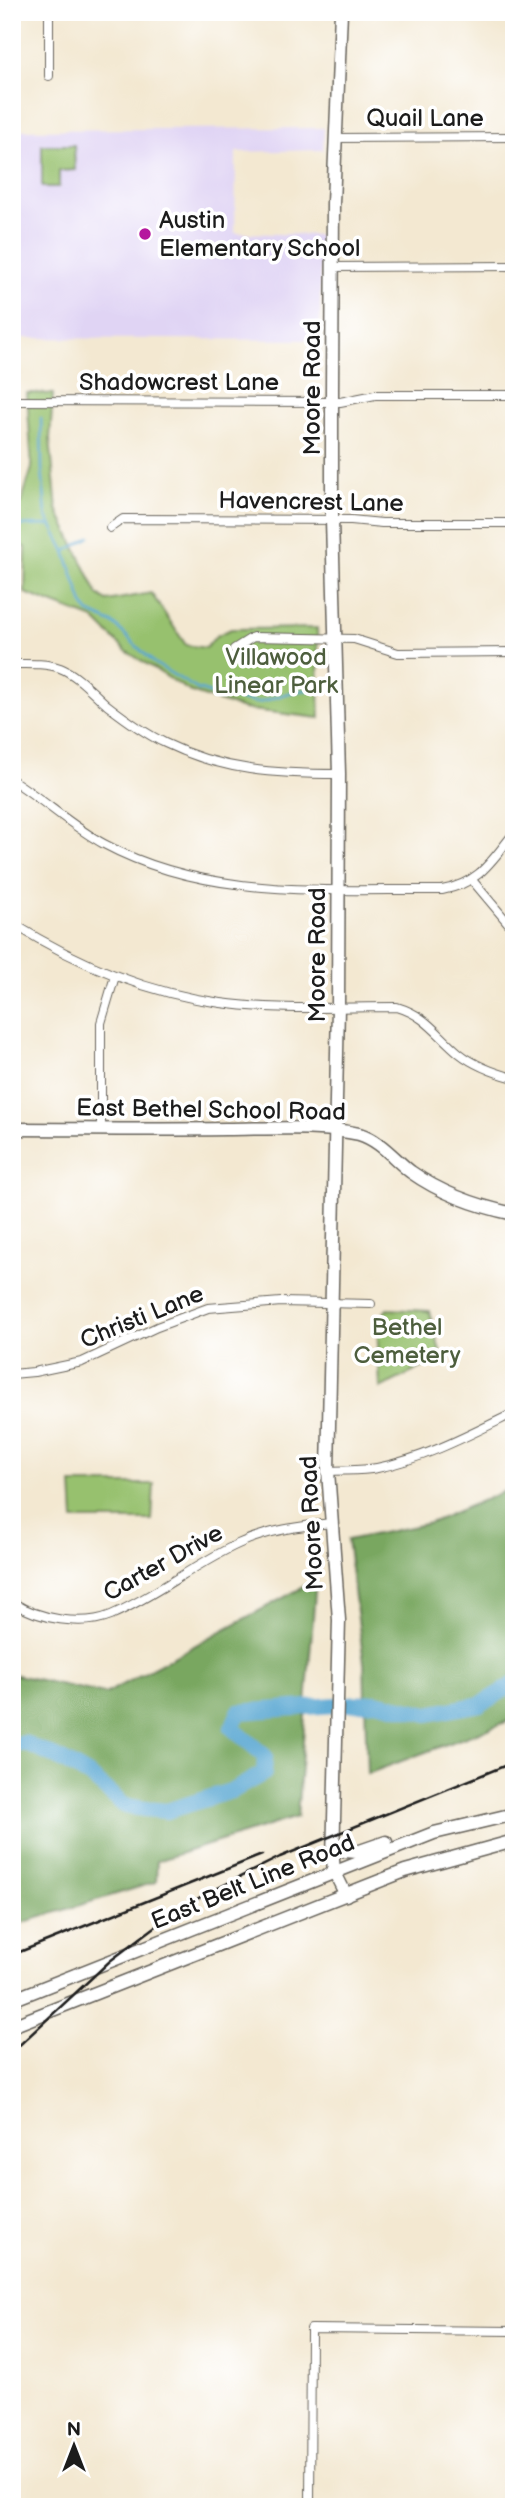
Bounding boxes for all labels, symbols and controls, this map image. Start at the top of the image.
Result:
street label: Quail Lane [366,104,484,133]
place label: Austin Elementary School [159,206,360,263]
marker: Austin Elementary School [137,226,153,242]
street label: Moore Road [298,321,327,455]
street label: Shadowcrest Lane [79,368,279,397]
street label: Havencrest Lane [218,486,404,518]
park label: Villawood Linear Park [214,643,338,700]
street label: Moore Road [303,888,332,1022]
street label: East Bethel School Road [76,1093,346,1127]
street label: Christi Lane [76,1279,208,1355]
park label: Bethel Cemetery [354,1313,461,1370]
street label: Moore Road [294,1455,330,1591]
street label: Carter Drive [98,1518,228,1608]
street label: East Belt Line Road [147,1828,359,1936]
north arrow [38,2410,108,2480]
text: N [67,2419,81,2442]

